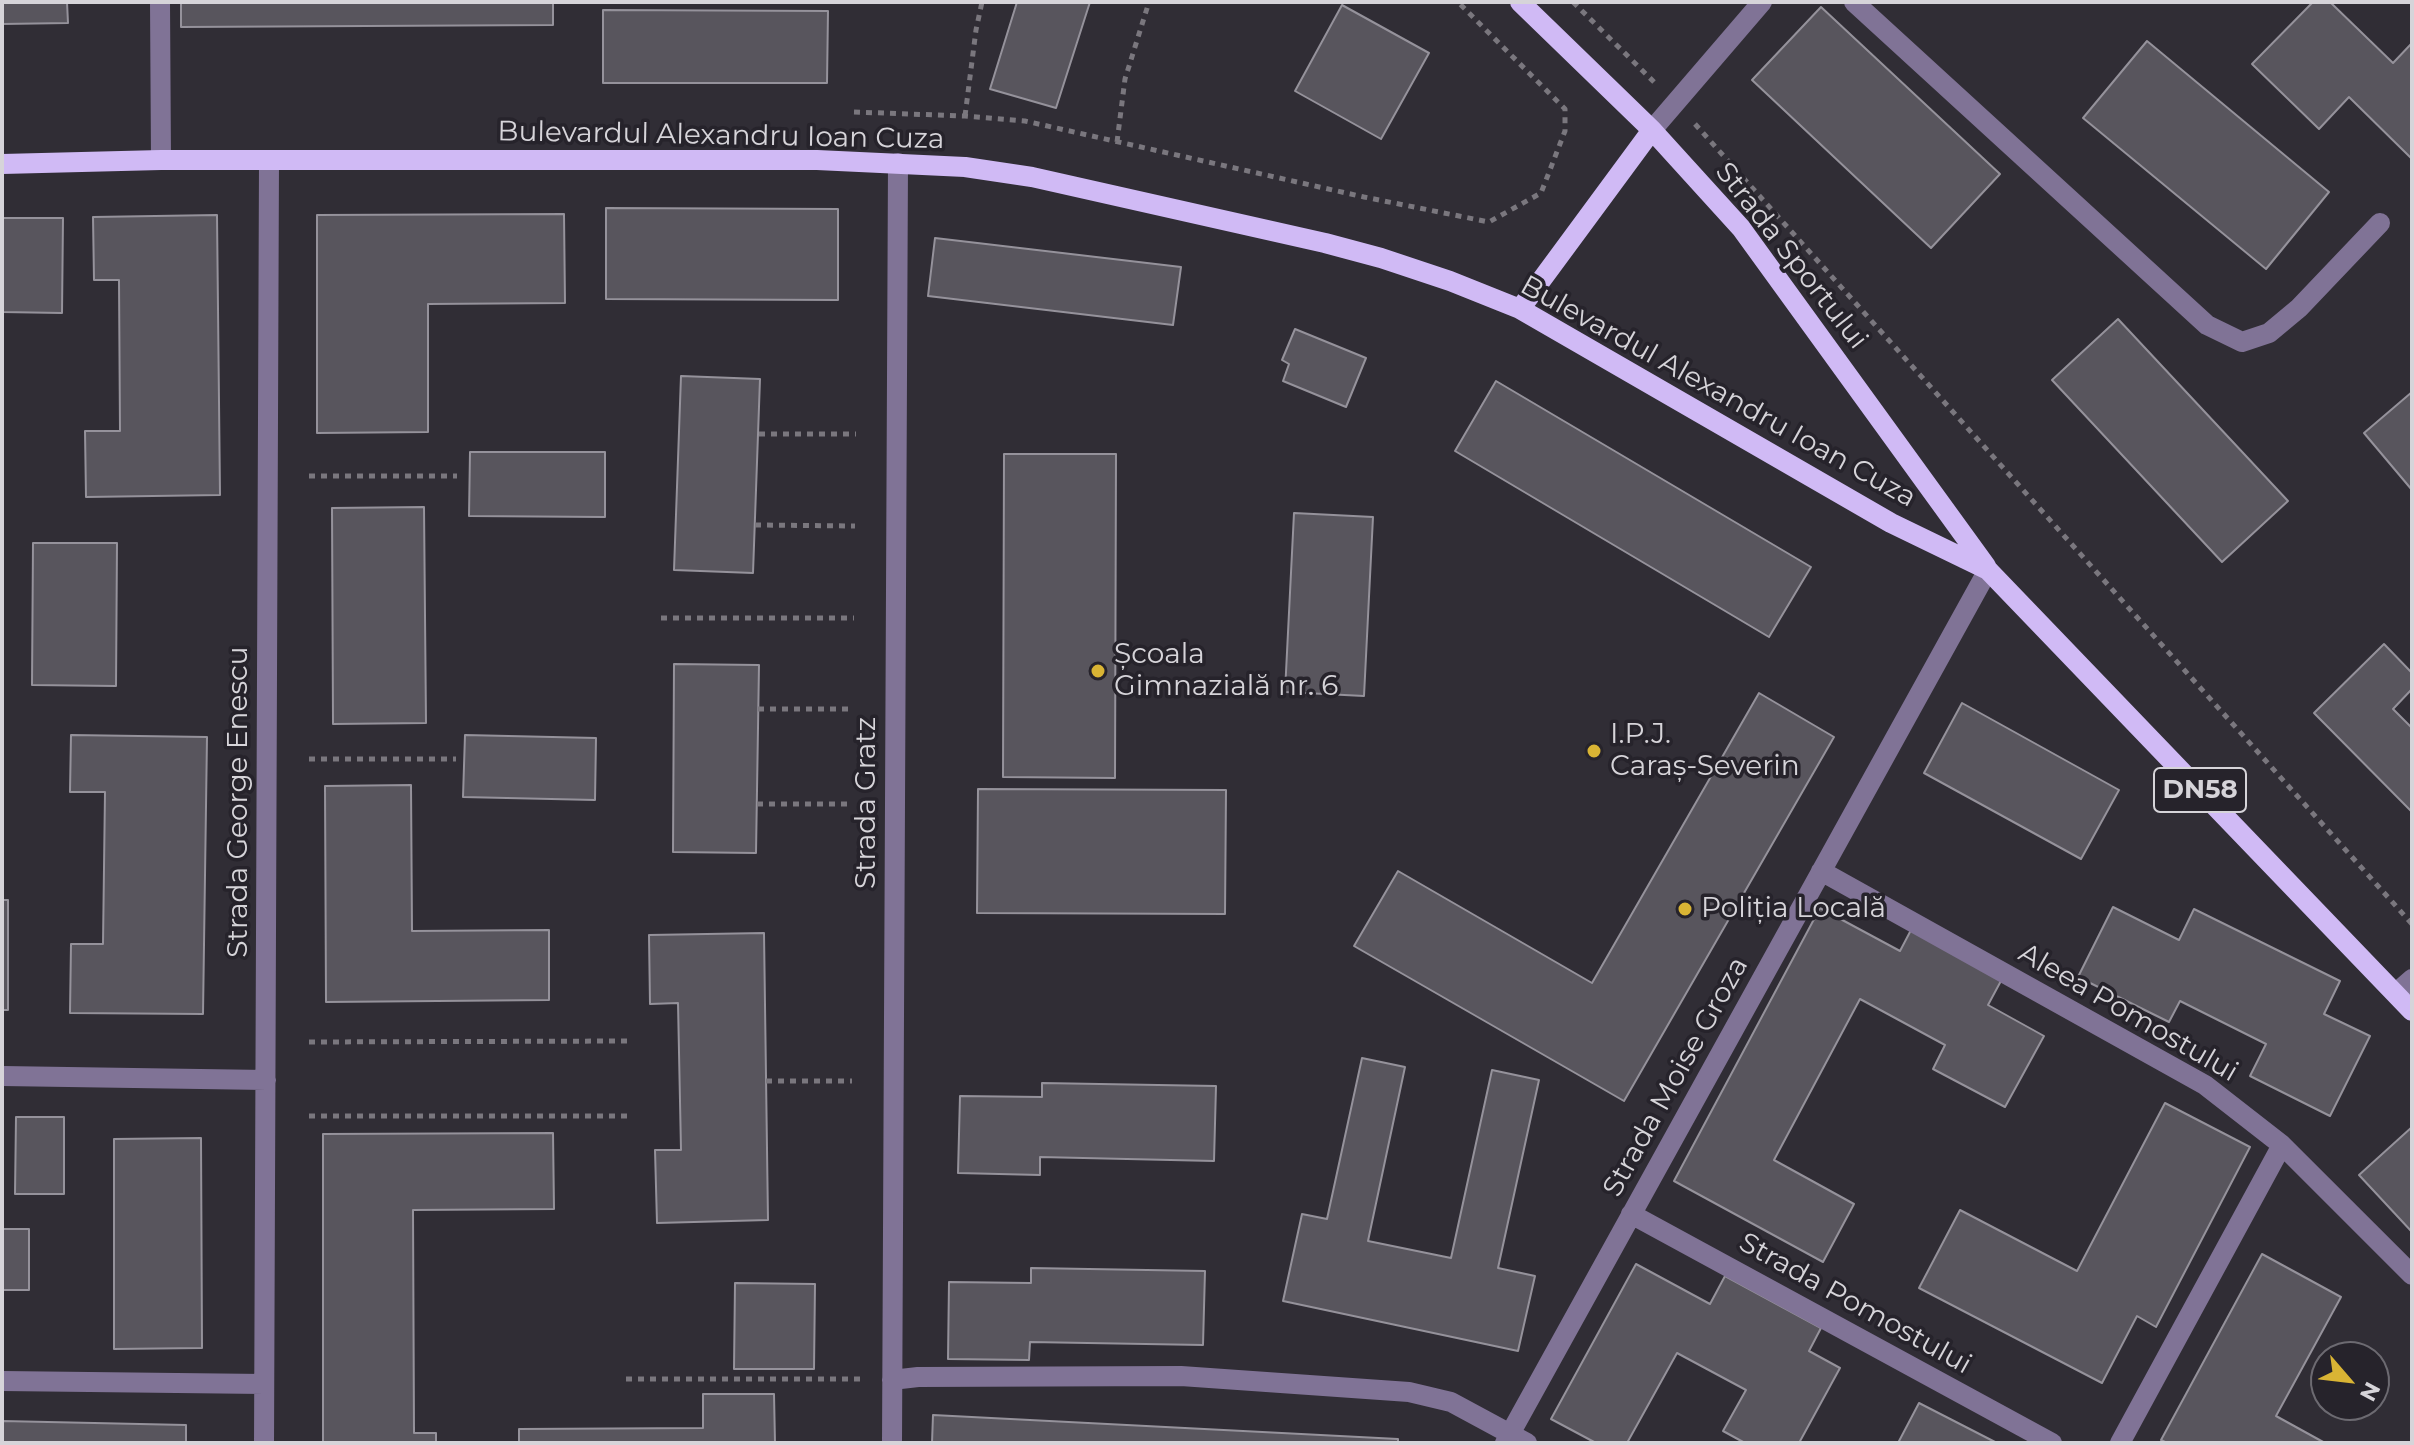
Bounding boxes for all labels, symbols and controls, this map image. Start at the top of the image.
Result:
street label: Bulevardul Alexandru Ioan Cuza [497,115,945,157]
street label: Strada Sportului [1708,156,1874,356]
street label: Bulevardul Alexandru Ioan Cuza [1514,269,1922,515]
place label: Școala Gimnazială nr. 6 [1114,638,1338,704]
street label: Strada George Enescu [222,646,256,958]
marker: Școala Gimnazială nr. 6 [1089,662,1107,680]
street label: Strada Gratz [850,717,884,889]
place label: I.P.J. Caraș-Severin [1610,718,1800,784]
marker: I.P.J. Caraș-Severin [1585,742,1603,760]
road number: DN58 [2154,768,2246,812]
place label: Poliția Locală [1701,892,1886,926]
marker: Poliția Locală [1676,900,1694,918]
street label: Aleea Pomostului [2013,937,2243,1089]
street label: Strada Moise Groza [1596,951,1756,1203]
street label: Strada Pomostului [1733,1226,1977,1382]
north arrow [2310,1341,2390,1421]
text: N [2354,1377,2386,1406]

